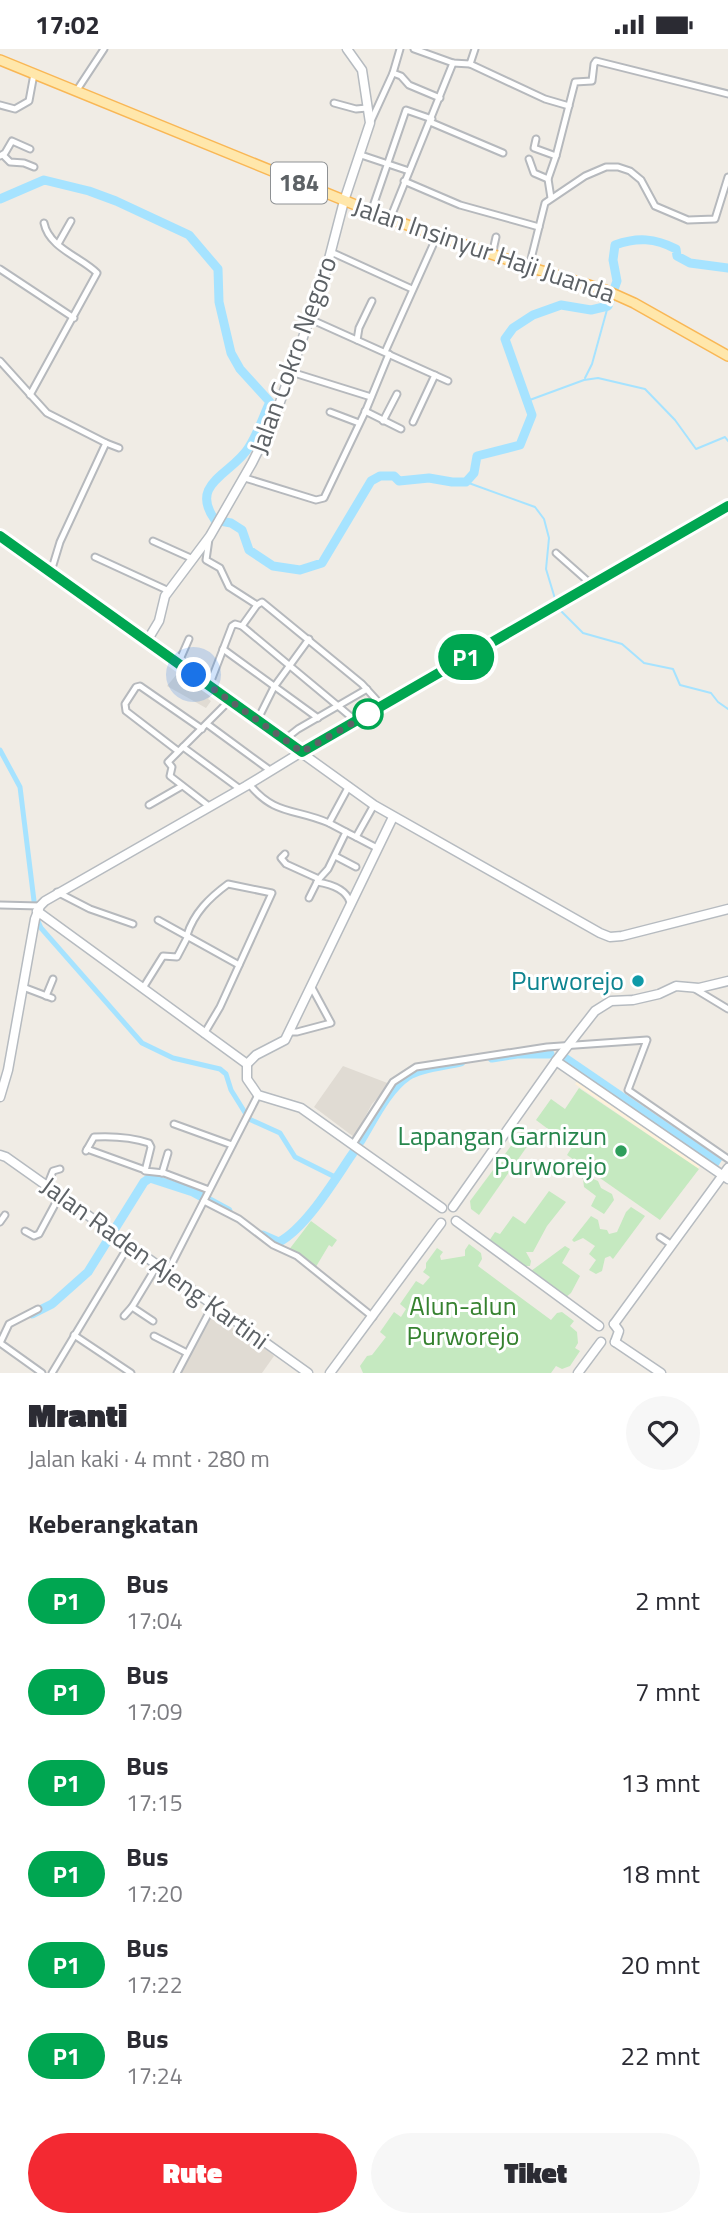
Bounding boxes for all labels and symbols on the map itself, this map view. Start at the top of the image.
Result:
road number: 184 [271,163,327,203]
street label: Jalan Insinyur Haji Juanda [348,186,621,313]
street label: Jalan Cokro Negoro [239,251,346,459]
line badge: P1 [434,634,498,680]
your location [176,657,211,692]
unlabelled marker [353,699,383,729]
place label: Purworejo [511,961,624,1000]
marker: Purworejo [630,973,646,989]
place label: Lapangan Garnizun Purworejo [397,1116,607,1185]
marker: Lapangan Garnizun Purworejo [613,1143,629,1159]
street label: Jalan Raden Ajeng Kartini [33,1166,277,1359]
park label: Alun-alun Purworejo [407,1286,519,1355]

